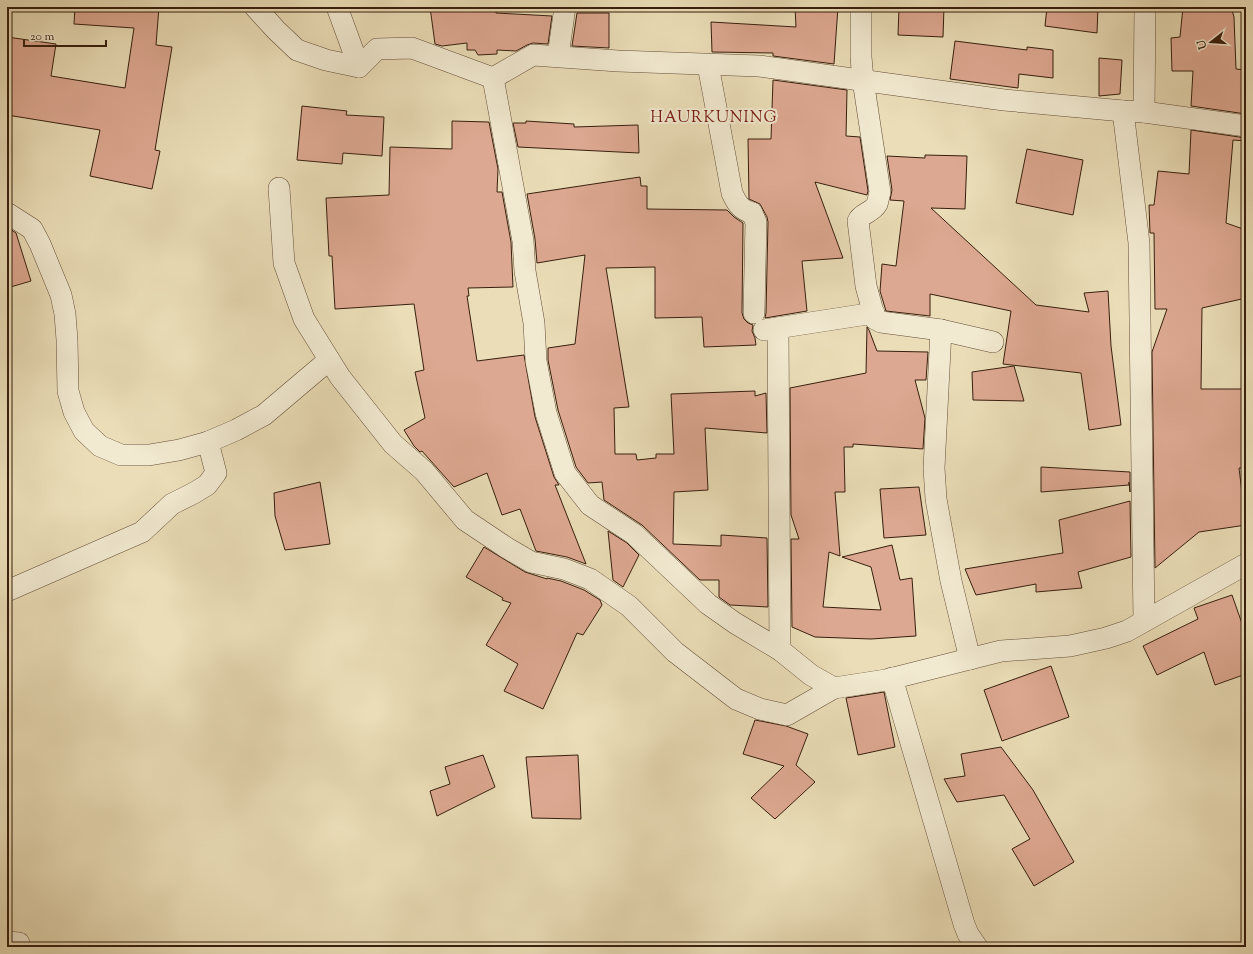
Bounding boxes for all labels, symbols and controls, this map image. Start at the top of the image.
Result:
scale bar [24,22,106,48]
north arrow [1191,22,1231,62]
text: 20 m [30,28,55,46]
text: U [1193,38,1212,52]
district label: HAURKUNING [650,107,778,130]

